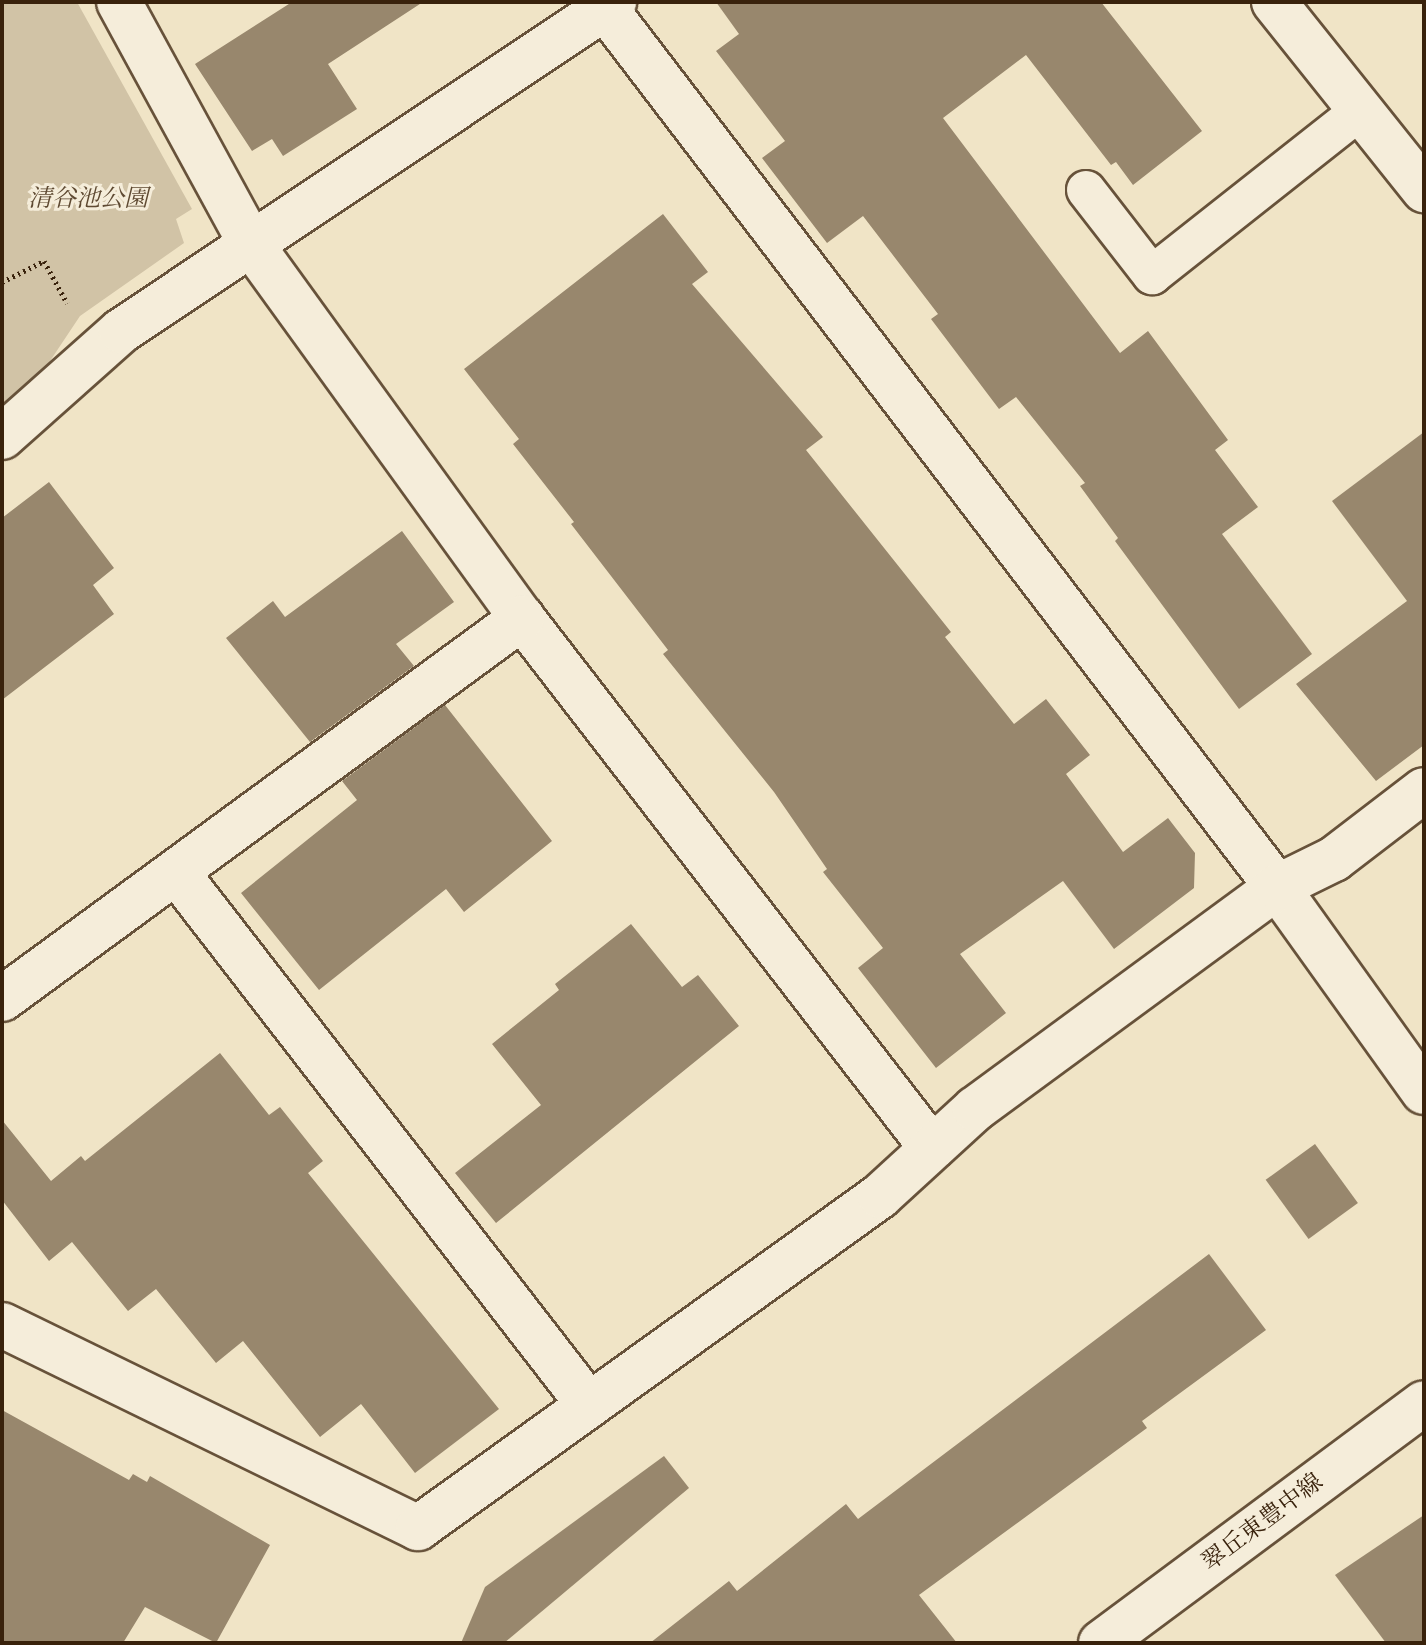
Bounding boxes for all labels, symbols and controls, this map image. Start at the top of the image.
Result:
park label: 清谷池公園 [28,186,148,214]
street label: 翠丘東豊中線 [1197,1468,1329,1578]

